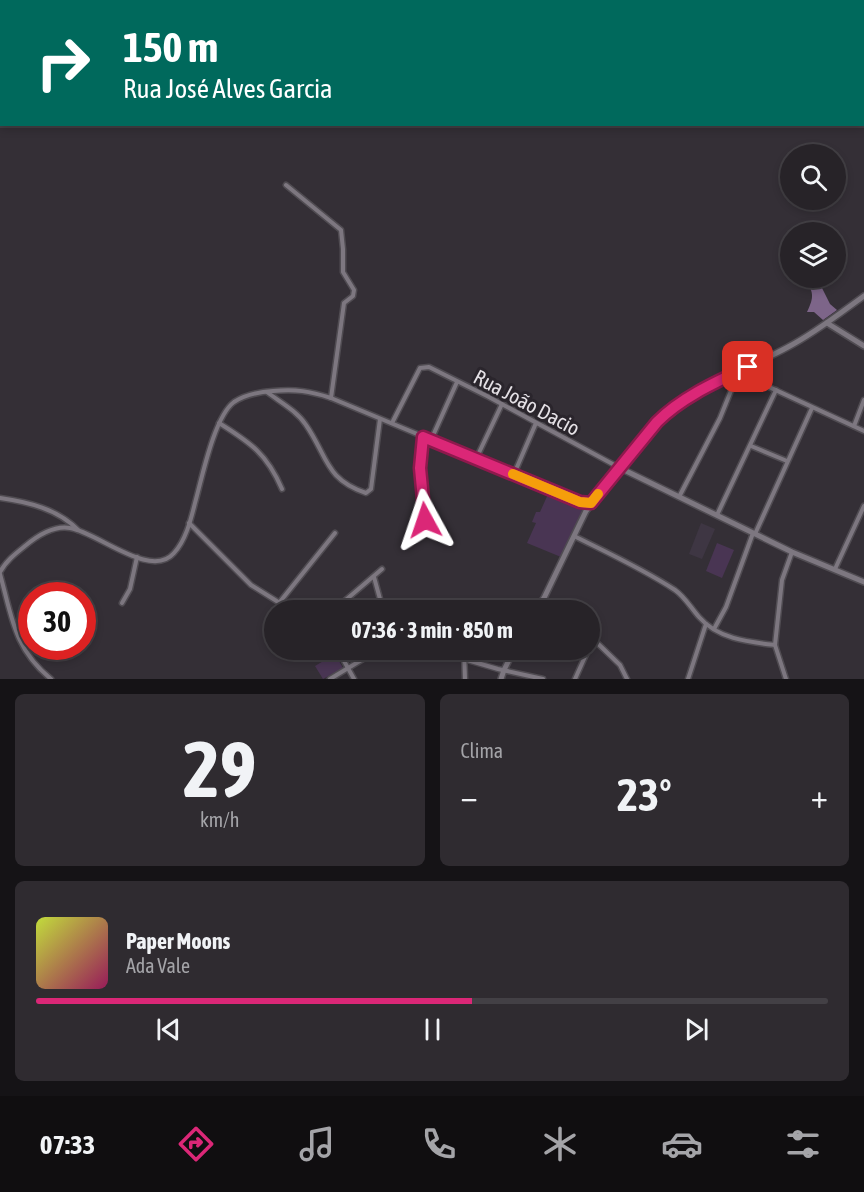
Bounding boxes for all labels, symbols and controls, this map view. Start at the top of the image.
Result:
text: 150 m [123,23,218,71]
icon: right [24,24,102,102]
text: Rua José Alves Garcia [123,73,333,104]
map controls [780,144,846,288]
button: search [780,144,846,210]
button: layers [780,222,846,288]
pin [722,341,773,392]
icon: arrive [731,350,764,383]
street label: Rua João Dacio [470,364,584,440]
position arrow [393,488,457,552]
speed limit sign: 30 [18,582,96,660]
text: 07:36 · 3 min · 850 m [351,617,513,643]
text: 29 [183,724,256,814]
text: Clima [461,739,503,762]
text: 23° [617,769,672,821]
text: − [461,777,478,815]
text: + [811,777,828,815]
text: km/h [200,808,240,831]
text: Paper Moons [126,928,230,954]
text: Ada Vale [126,954,190,977]
icon: previous [152,1013,185,1046]
icon: pause [416,1013,449,1046]
icon: next [680,1013,713,1046]
icon: directions [175,1123,217,1165]
icon: music [296,1123,338,1165]
icon: phone [418,1123,460,1165]
icon: climate [539,1123,581,1165]
icon: car [661,1123,703,1165]
icon: filters [782,1123,824,1165]
text: 07:33 [40,1129,95,1160]

